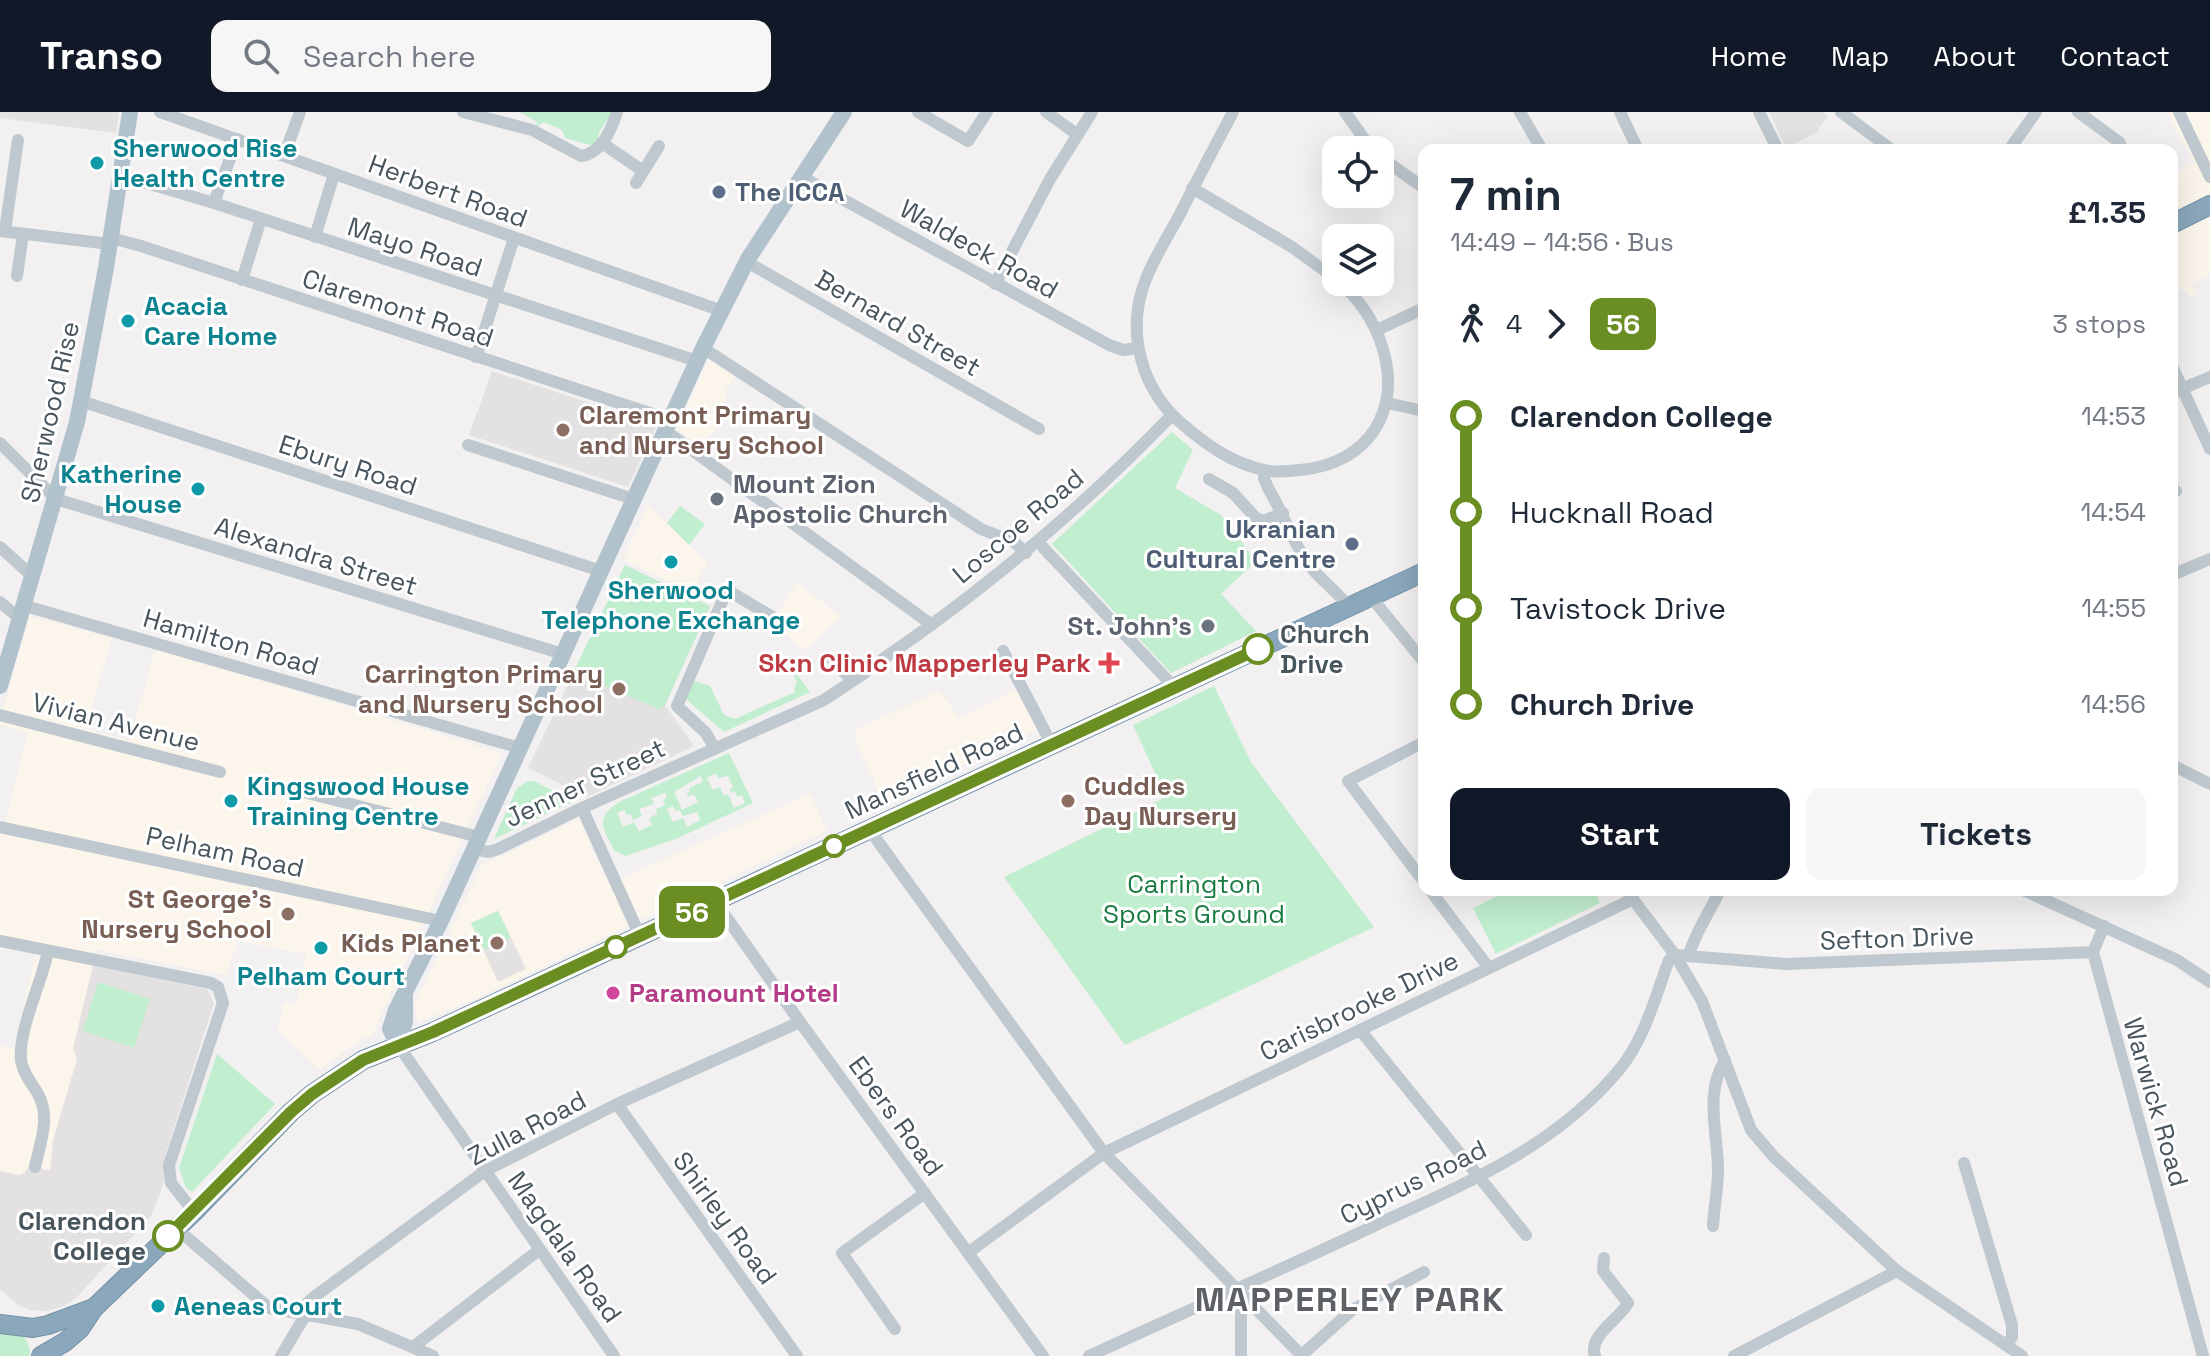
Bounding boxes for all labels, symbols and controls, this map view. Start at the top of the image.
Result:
search box [211,20,771,92]
text: Transo [40,32,163,80]
icon: search [239,34,283,78]
text: Search here [303,37,476,76]
text: Home [1711,38,1787,74]
text: Map [1831,38,1889,74]
text: About [1933,38,2016,74]
text: Contact [2060,38,2170,74]
place label: Sherwood Rise Health Centre [113,131,297,195]
map controls [1322,136,1394,296]
button: locate [1322,136,1394,208]
street label: Herbert Road [364,147,532,235]
marker: Sherwood Rise Health Centre [88,154,106,172]
text: 7 min [1450,167,1562,223]
place label: The ICCA [735,175,845,209]
marker: The ICCA [710,183,728,201]
street label: Waldeck Road [894,191,1064,307]
text: £1.35 [2068,193,2146,232]
street label: Mayo Road [343,209,487,285]
button: layers [1322,224,1394,296]
text: 14:49 – 14:56 · Bus [1450,225,1674,259]
street label: Claremont Road [298,261,498,355]
street label: Bernard Street [809,262,987,384]
place label: Acacia Care Home [144,289,277,353]
icon: walk [1450,302,1494,346]
icon: forward [1534,302,1578,346]
text: 56 [1606,306,1640,342]
text: 4 [1506,307,1522,341]
text: 3 stops [2052,307,2146,341]
marker: Acacia Care Home [119,312,137,330]
street label: Sherwood Rise [13,318,87,506]
text: Clarendon College [1510,397,1773,436]
place label: Claremont Primary and Nursery School [579,398,824,462]
text: 14:53 [2081,399,2146,433]
marker: Claremont Primary and Nursery School [554,421,572,439]
street label: Ebury Road [275,427,421,503]
place label: Katherine House [61,457,182,521]
street label: Loscoe Road [945,461,1091,591]
place label: Mount Zion Apostolic Church [733,467,948,531]
marker: Katherine House [189,480,207,498]
marker: Mount Zion Apostolic Church [708,490,726,508]
text: Hucknall Road [1510,493,1714,532]
text: 14:54 [2080,495,2146,529]
street label: Alexandra Street [210,509,422,603]
place label: Ukranian Cultural Centre [1146,512,1336,576]
marker: Ukranian Cultural Centre [1343,535,1361,553]
marker: Sherwood Telephone Exchange [662,553,680,571]
place label: Sherwood Telephone Exchange [542,573,800,637]
text: Tavistock Drive [1510,589,1726,628]
text: 14:55 [2081,591,2146,625]
street label: Hamilton Road [139,601,323,683]
place label: St. John's [1067,609,1192,643]
marker: St. John's [1199,617,1217,635]
place label: Church Drive [1280,617,1370,681]
marker: Church Drive [1243,634,1273,664]
place label: Sk:n Clinic Mapperley Park [758,646,1091,680]
marker: Sk:n Clinic Mapperley Park [1098,652,1120,674]
place label: Carrington Primary and Nursery School [358,657,603,721]
marker: Carrington Primary and Nursery School [610,680,628,698]
street label: Vivian Avenue [28,685,204,759]
text: Church Drive [1510,685,1694,724]
text: 14:56 [2081,687,2146,721]
street label: Mansfield Road [839,715,1029,827]
street label: Jenner Street [499,731,671,835]
place label: Kingswood House Training Centre [247,769,469,833]
place label: Cuddles Day Nursery [1084,769,1237,833]
button: Start [1450,788,1790,880]
button: Tickets [1806,788,2146,880]
marker: Kingswood House Training Centre [222,792,240,810]
marker: Cuddles Day Nursery [1059,792,1077,810]
street label: Pelham Road [143,819,307,885]
unlabelled marker [823,835,845,857]
park label: Carrington Sports Ground [1103,867,1285,931]
place label: St George's Nursery School [81,882,272,946]
line badge: 56 [656,886,728,938]
text: 56 [675,894,709,930]
marker: St George's Nursery School [279,905,297,923]
street label: Sefton Drive [1819,918,1975,958]
place label: Kids Planet [341,926,481,960]
marker: Kids Planet [488,934,506,952]
unlabelled marker [605,936,627,958]
marker: Pelham Court [312,939,330,957]
street label: Carisbrooke Drive [1254,943,1464,1069]
place label: Pelham Court [237,959,405,993]
place label: Paramount Hotel [629,976,839,1010]
marker: Paramount Hotel [604,984,622,1002]
street label: Warwick Road [2116,1013,2196,1191]
street label: Ebers Road [841,1049,951,1183]
street label: Zulla Road [462,1083,592,1173]
street label: Cyprus Road [1334,1132,1492,1232]
street label: Shirley Road [665,1145,785,1291]
street label: Magdala Road [500,1165,630,1329]
place label: Clarendon College [18,1204,146,1268]
marker: Clarendon College [153,1221,183,1251]
district label: MAPPERLEY PARK [1195,1278,1505,1321]
place label: Aeneas Court [174,1289,342,1323]
marker: Aeneas Court [149,1297,167,1315]

